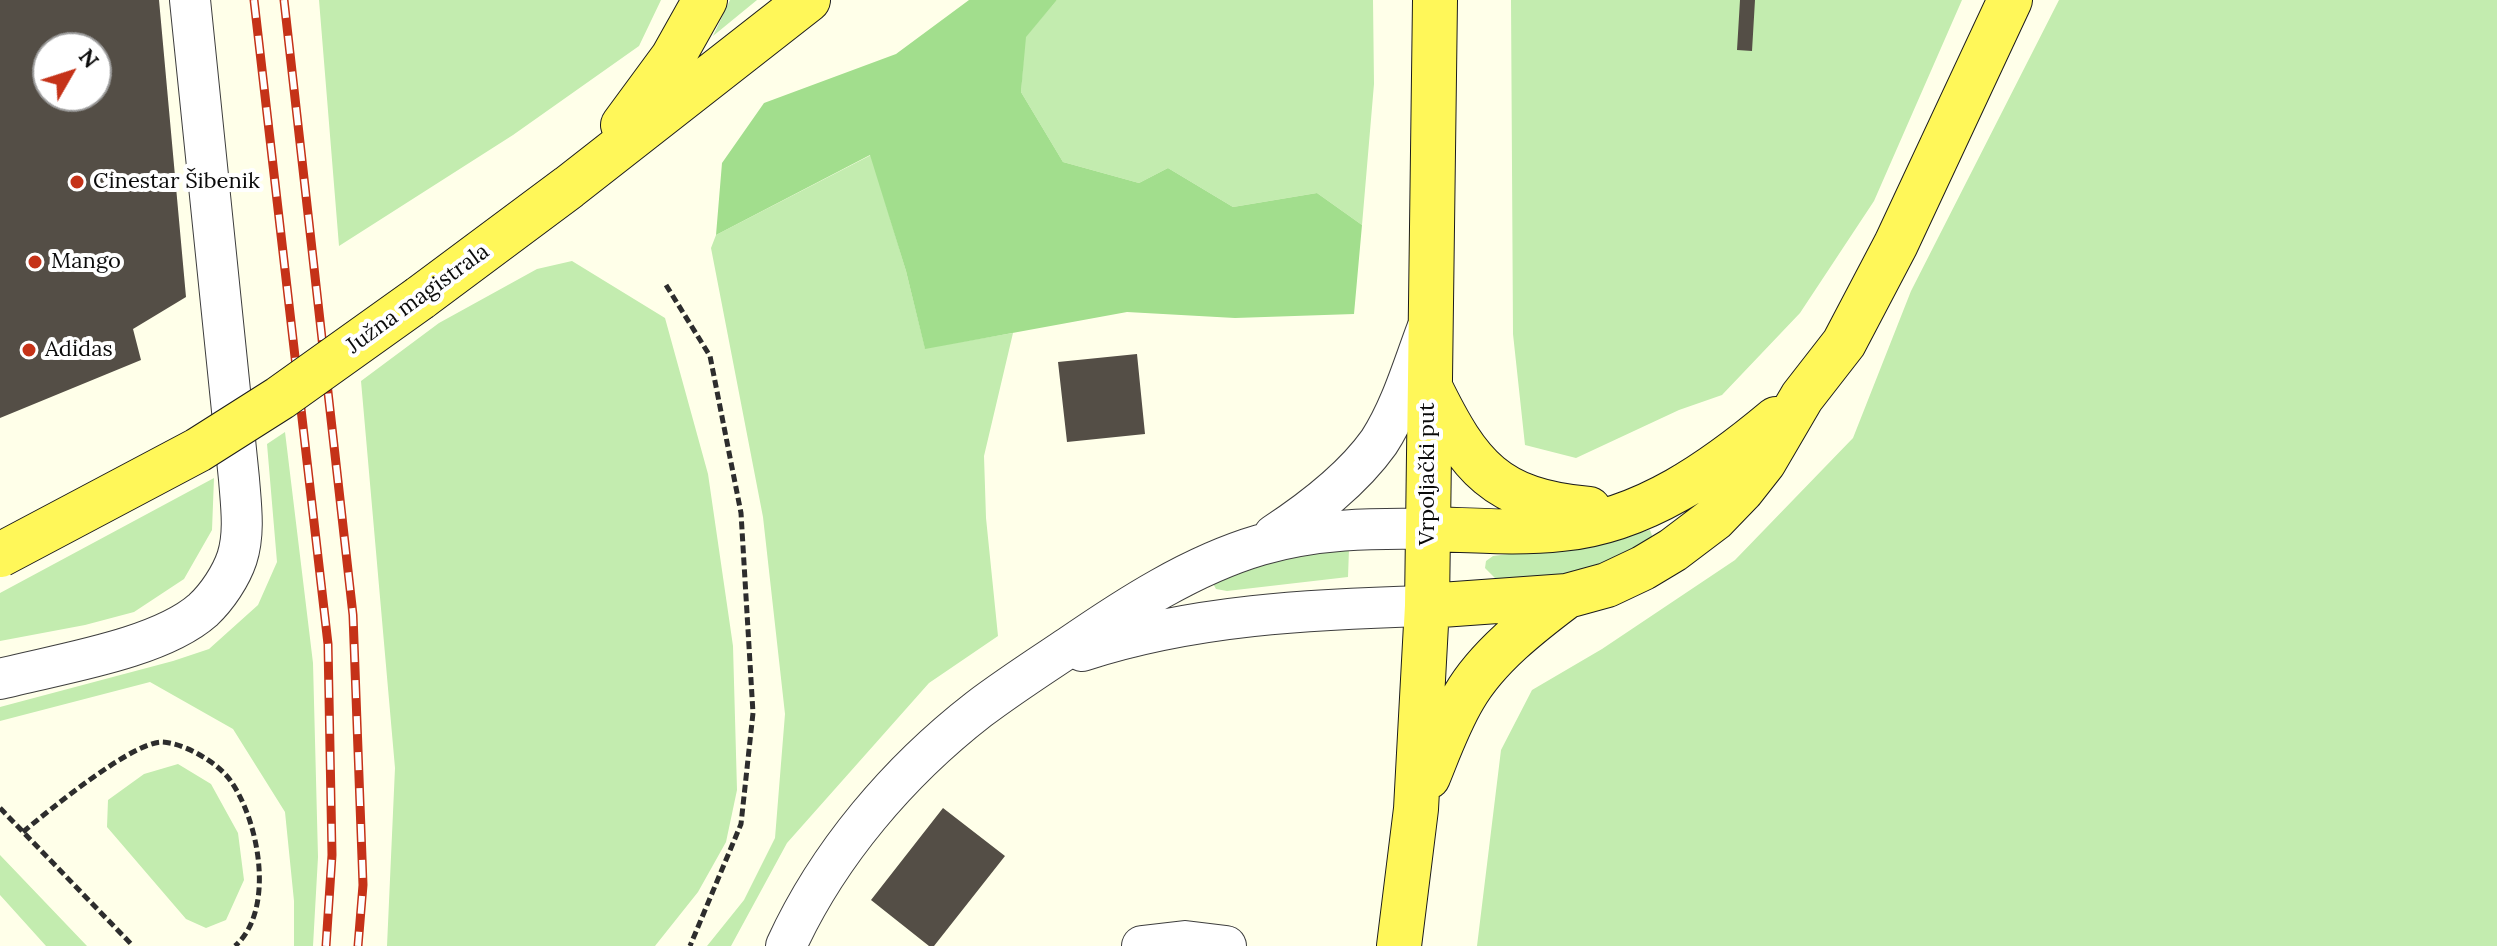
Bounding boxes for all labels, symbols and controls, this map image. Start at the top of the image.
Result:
north arrow [32,32,112,112]
text: N [73,43,105,74]
place label: Cinestar Šibenik [93,169,260,195]
marker: Cinestar Šibenik [68,173,86,191]
street label: Južna magistrala [342,238,494,360]
place label: Mango [51,249,121,275]
marker: Mango [26,253,44,271]
place label: Adidas [45,337,113,363]
marker: Adidas [20,341,38,359]
street label: Vrpoljački put [1415,403,1441,545]

